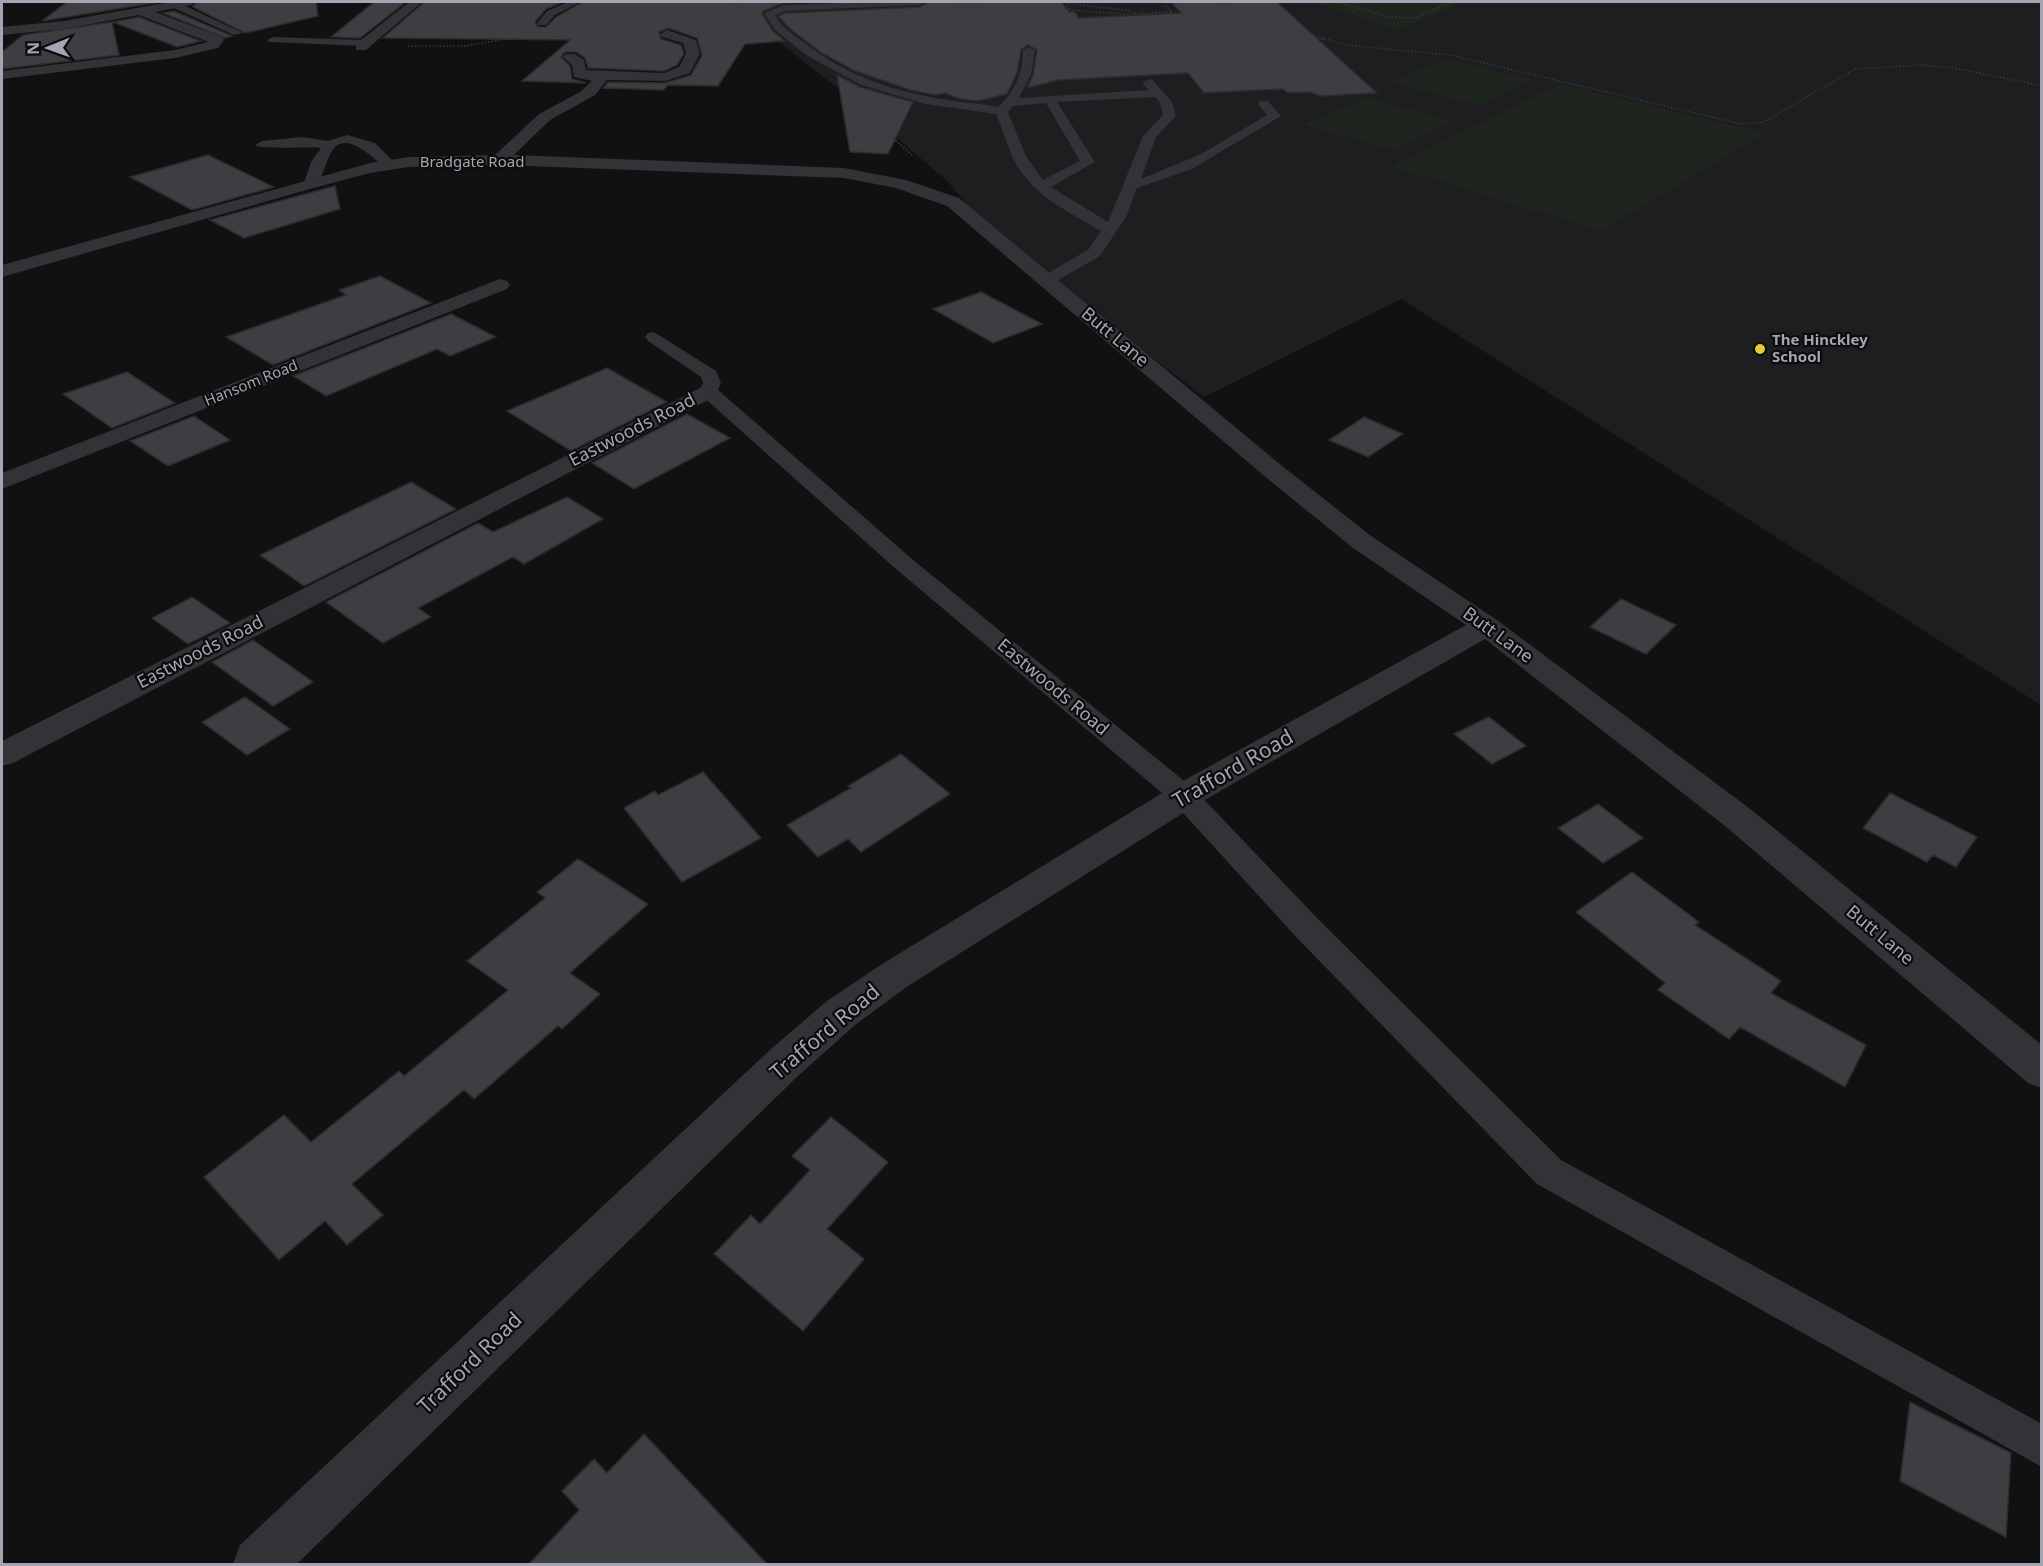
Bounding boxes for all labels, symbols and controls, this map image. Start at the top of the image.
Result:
north arrow [18,18,78,78]
text: N [22,42,44,55]
street label: Bradgate Road [420,151,524,171]
street label: Butt Lane [1077,301,1155,372]
place label: The Hinckley School [1772,329,1868,366]
marker: The Hinckley School [1753,342,1767,356]
street label: Hansom Road [201,354,300,410]
street label: Eastwoods Road [564,387,699,471]
street label: Butt Lane [1459,601,1539,668]
street label: Eastwoods Road [132,609,267,693]
street label: Eastwoods Road [993,632,1115,740]
street label: Trafford Road [1167,722,1298,814]
street label: Butt Lane [1842,899,1920,970]
street label: Trafford Road [764,977,885,1085]
street label: Trafford Road [411,1305,528,1419]

